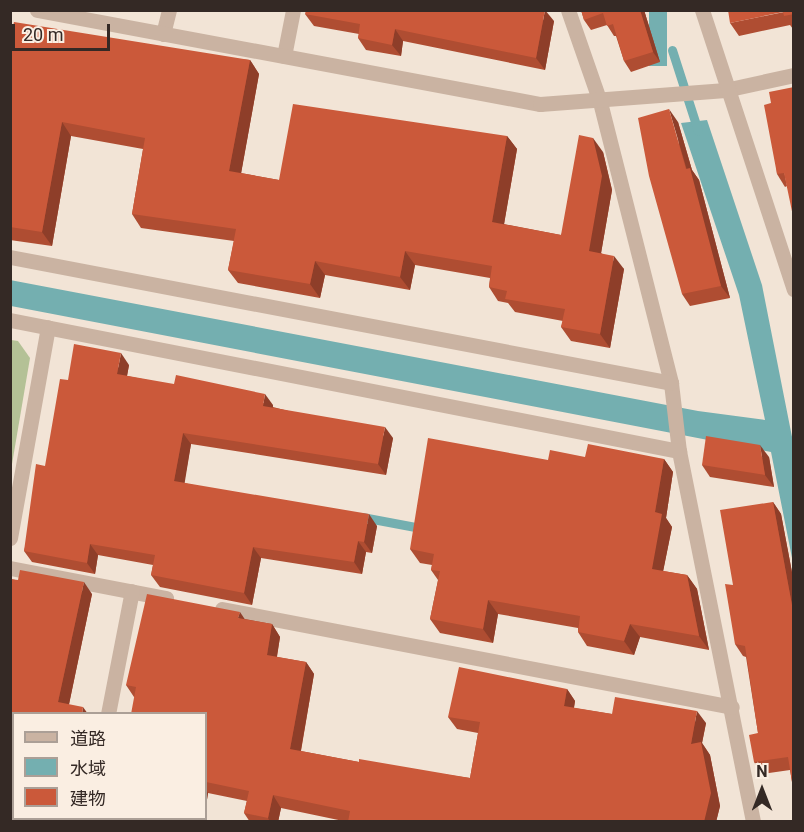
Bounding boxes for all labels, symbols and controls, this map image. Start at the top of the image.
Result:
scale bar [15,12,112,50]
text: 20 m [23,24,63,45]
legend [12,712,207,820]
text: 道路 [70,728,106,749]
text: 水域 [70,758,106,779]
north arrow [732,760,792,820]
text: N [756,762,768,781]
text: 建物 [70,788,106,809]

